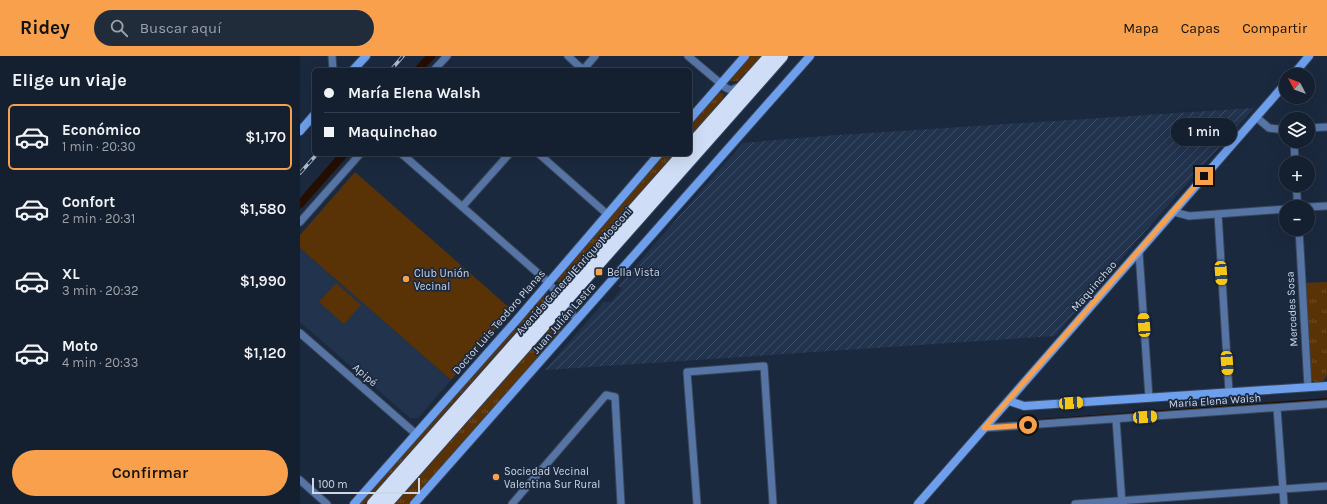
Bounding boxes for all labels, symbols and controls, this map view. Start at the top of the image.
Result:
search box [94,10,374,46]
text: Ridey [20,17,70,39]
icon: search [108,17,130,39]
text: Buscar aquí [140,19,222,37]
text: Mapa [1123,20,1159,37]
text: Capas [1181,20,1220,37]
text: Compartir [1242,20,1307,37]
north arrow [1279,68,1315,104]
map controls [1279,68,1315,236]
text: Elige un viaje [12,69,127,91]
text: María Elena Walsh [348,84,481,102]
button: layers [1279,112,1315,148]
callout: 1 min [1171,118,1237,146]
icon: car [14,119,50,155]
text: Económico [62,121,141,139]
text: Maquinchao [348,123,437,141]
text: 1 min [1188,124,1220,139]
text: $1,170 [245,128,286,146]
text: 1 min · 20:30 [62,139,135,154]
button: + [1279,156,1315,192]
route end [1195,167,1213,185]
icon: car [14,191,50,227]
text: Confort [62,193,115,211]
text: $1,580 [240,200,286,218]
button: − [1279,200,1315,236]
street label: Avenida General Enrique Mosconi [513,205,635,337]
text: 2 min · 20:31 [62,211,135,226]
street label: Maquinchao [1069,258,1119,314]
car [1214,261,1228,285]
icon: car [14,263,50,299]
text: XL [62,265,80,283]
place label: Bella Vista [607,266,660,279]
place label: Club Unión Vecinal [414,267,469,293]
street label: Doctor Luis Teodoro Planas [450,267,548,377]
marker: Bella Vista [594,267,604,277]
street label: Mercedes Sosa [1284,271,1300,347]
text: $1,990 [240,272,286,290]
marker: Club Unión Vecinal [401,274,411,284]
street label: Juan Julián Lastra [529,280,599,356]
text: 3 min · 20:32 [62,283,139,298]
car [1137,313,1151,337]
icon: car [14,335,50,371]
text: Moto [62,337,98,355]
text: $1,120 [244,344,286,362]
car [1220,351,1234,375]
text: 4 min · 20:33 [62,355,138,370]
street label: Apipé [350,361,380,389]
street label: María Elena Walsh [1168,391,1262,411]
car [1059,396,1083,410]
car [1133,410,1157,424]
route start [1019,416,1037,434]
button: Confirmar [12,450,288,496]
place label: Sociedad Vecinal Valentina Sur Rural [504,465,600,491]
marker: Sociedad Vecinal Valentina Sur Rural [491,472,501,482]
scale bar [312,476,420,495]
text: 100 m [318,478,348,491]

